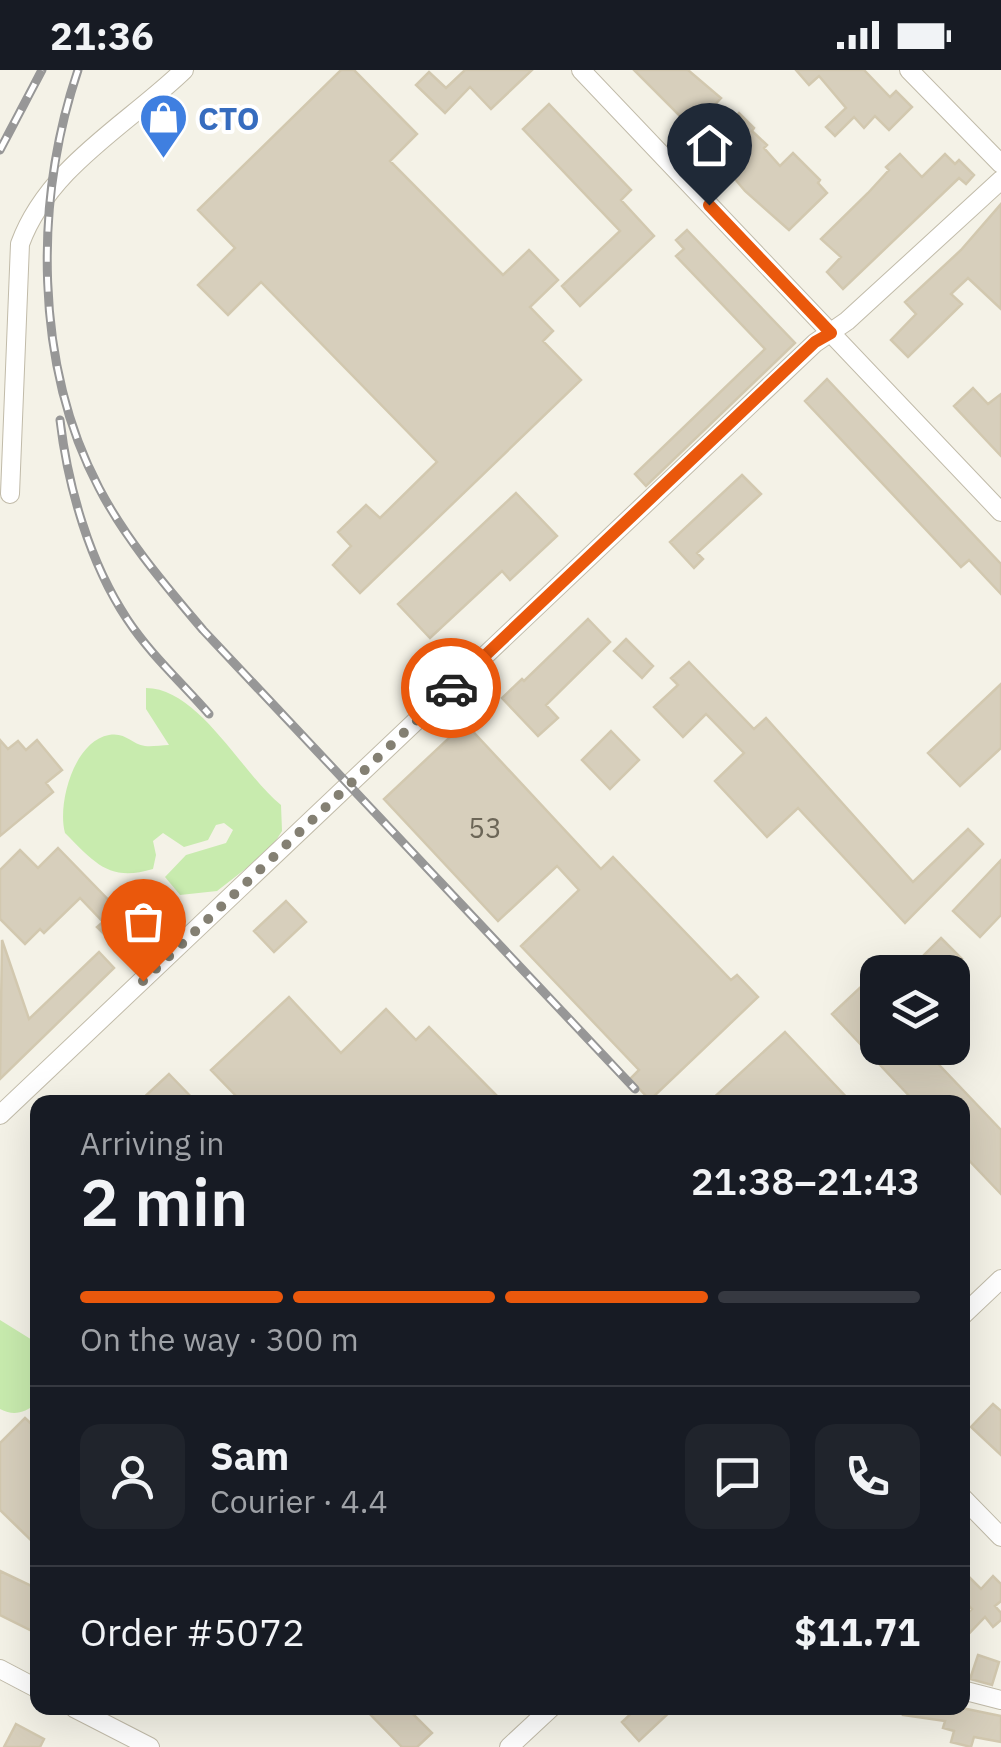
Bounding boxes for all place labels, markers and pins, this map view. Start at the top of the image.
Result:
shop icon: СТО [137,92,189,160]
place label: СТО [198,97,260,139]
pin [667,103,752,206]
pin [101,879,186,982]

